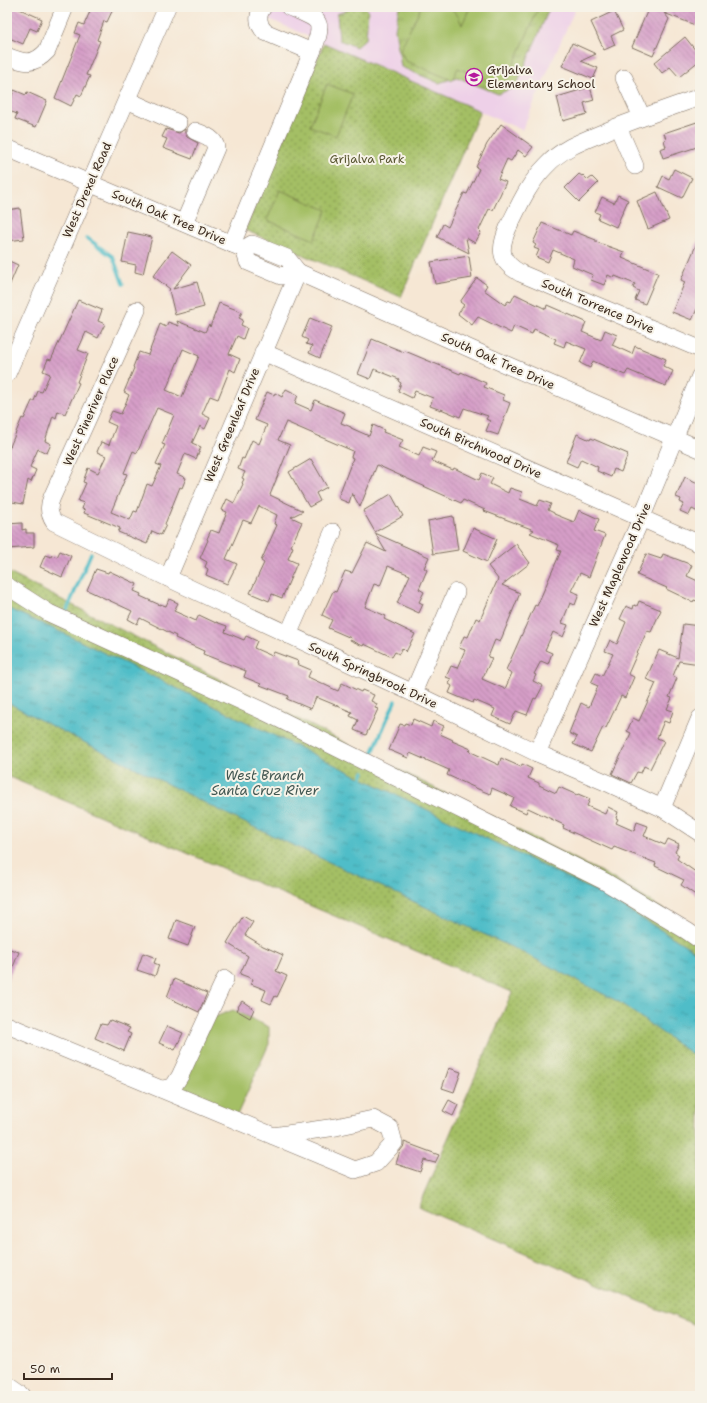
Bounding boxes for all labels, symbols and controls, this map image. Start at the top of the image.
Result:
place label: Grijalva Elementary School [487,62,595,92]
school or university icon: Grijalva Elementary School [464,67,484,87]
street label: West Drexel Road [59,139,115,240]
park label: Grijalva Park [329,151,405,167]
street label: South Oak Tree Drive [109,186,229,248]
street label: South Torrence Drive [539,275,657,337]
street label: South Oak Tree Drive [439,329,557,393]
street label: West Pineriver Place [60,353,122,468]
street label: West Greenleaf Drive [201,365,263,485]
street label: South Birchwood Drive [418,414,545,482]
street label: West Maplewood Drive [585,500,655,630]
street label: South Springbrook Drive [306,638,440,712]
water label: West Branch Santa Cruz River [211,767,319,799]
scale bar [24,1355,112,1381]
text: 50 m [30,1361,60,1377]

